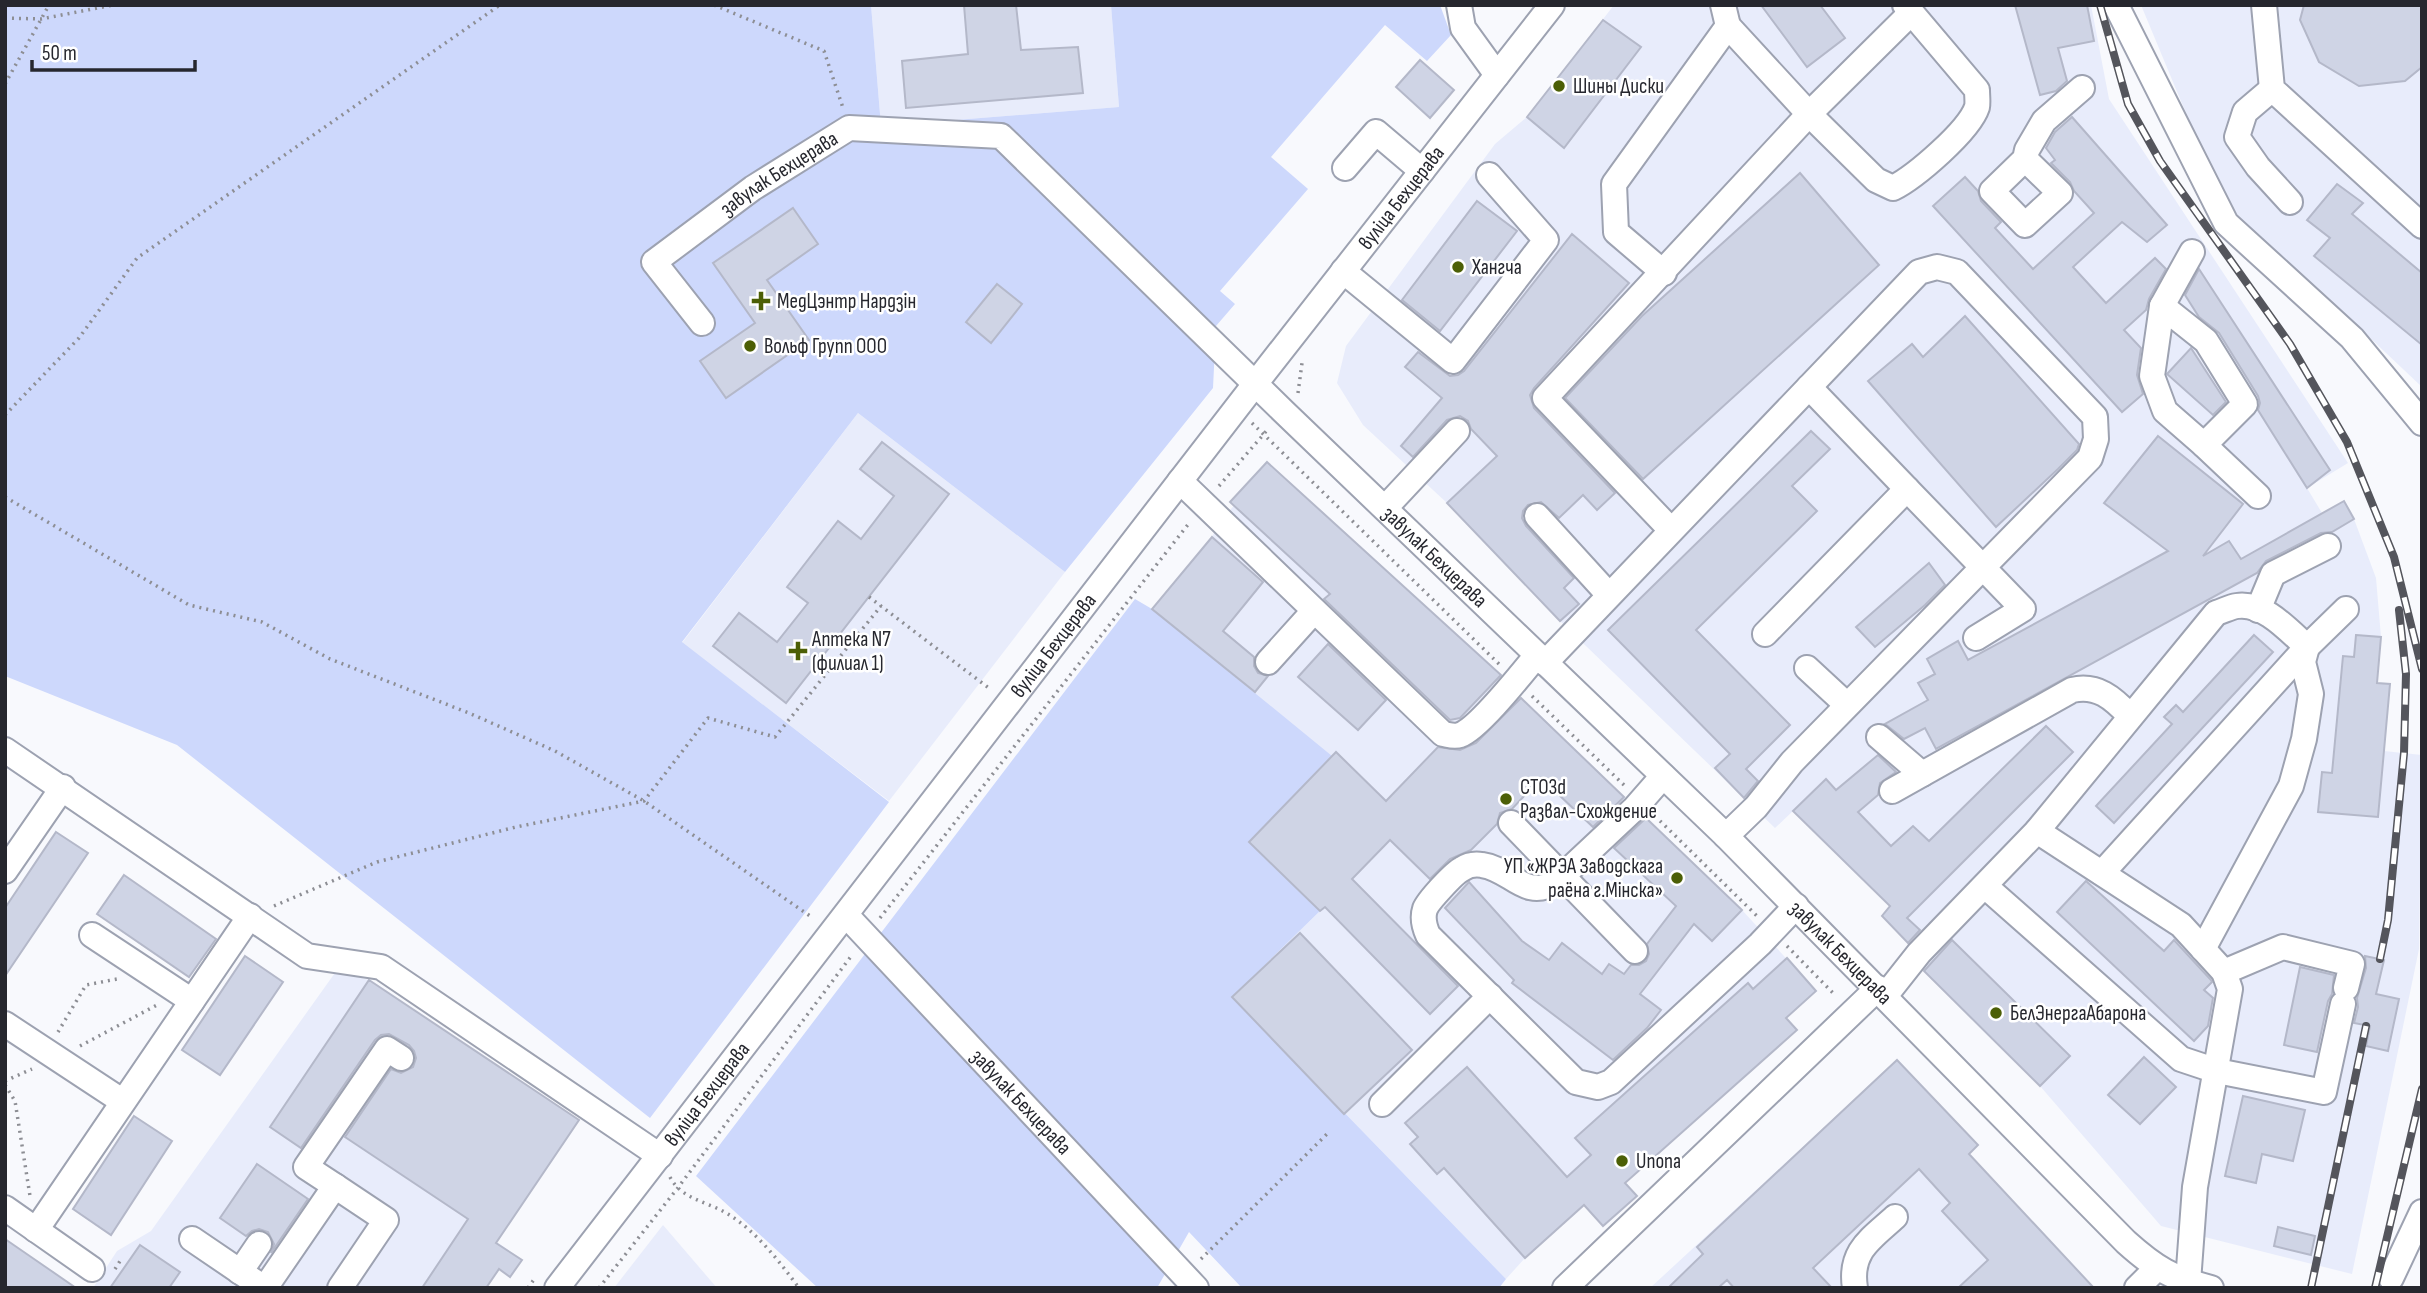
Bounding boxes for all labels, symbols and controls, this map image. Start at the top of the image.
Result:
scale bar [32,28,194,72]
text: 50 m [42,41,77,66]
place label: Шины Диски [1573,74,1664,99]
marker: Шины Диски [1551,78,1567,94]
street label: завулак Бехцерава [715,126,843,221]
street label: вуліца Бехцерава [1353,141,1450,255]
place label: Хангча [1471,255,1522,280]
marker: Хангча [1450,259,1466,275]
place label: МедЦэнтр Нардзін [777,289,916,314]
marker: МедЦэнтр Нардзін [751,291,771,311]
place label: Вольф Групп ООО [764,334,887,359]
marker: Вольф Групп ООО [742,338,758,354]
street label: завулак Бехцерава [1377,501,1492,613]
street label: вуліца Бехцерава [1006,589,1102,703]
place label: Аптека N7 (филиал 1) [811,627,891,676]
marker: Аптека N7 (филиал 1) [790,643,806,659]
place label: СТО3d Развал-Схождение [1520,775,1657,824]
marker: СТО3d Развал-Схождение [1498,791,1514,807]
place label: УП «ЖРЭА Заводскага раёна г.Мінска» [1504,854,1663,903]
marker: УП «ЖРЭА Заводскага раёна г.Мінска» [1669,870,1685,886]
street label: завулак Бехцерава [1784,896,1897,1010]
place label: БелЭнергаАбарона [2010,1001,2146,1026]
marker: БелЭнергаАбарона [1988,1005,2004,1021]
street label: вуліца Бехцерава [659,1037,755,1151]
street label: завулак Бехцерава [965,1044,1076,1160]
place label: Unona [1636,1149,1681,1174]
marker: Unona [1614,1153,1630,1169]

